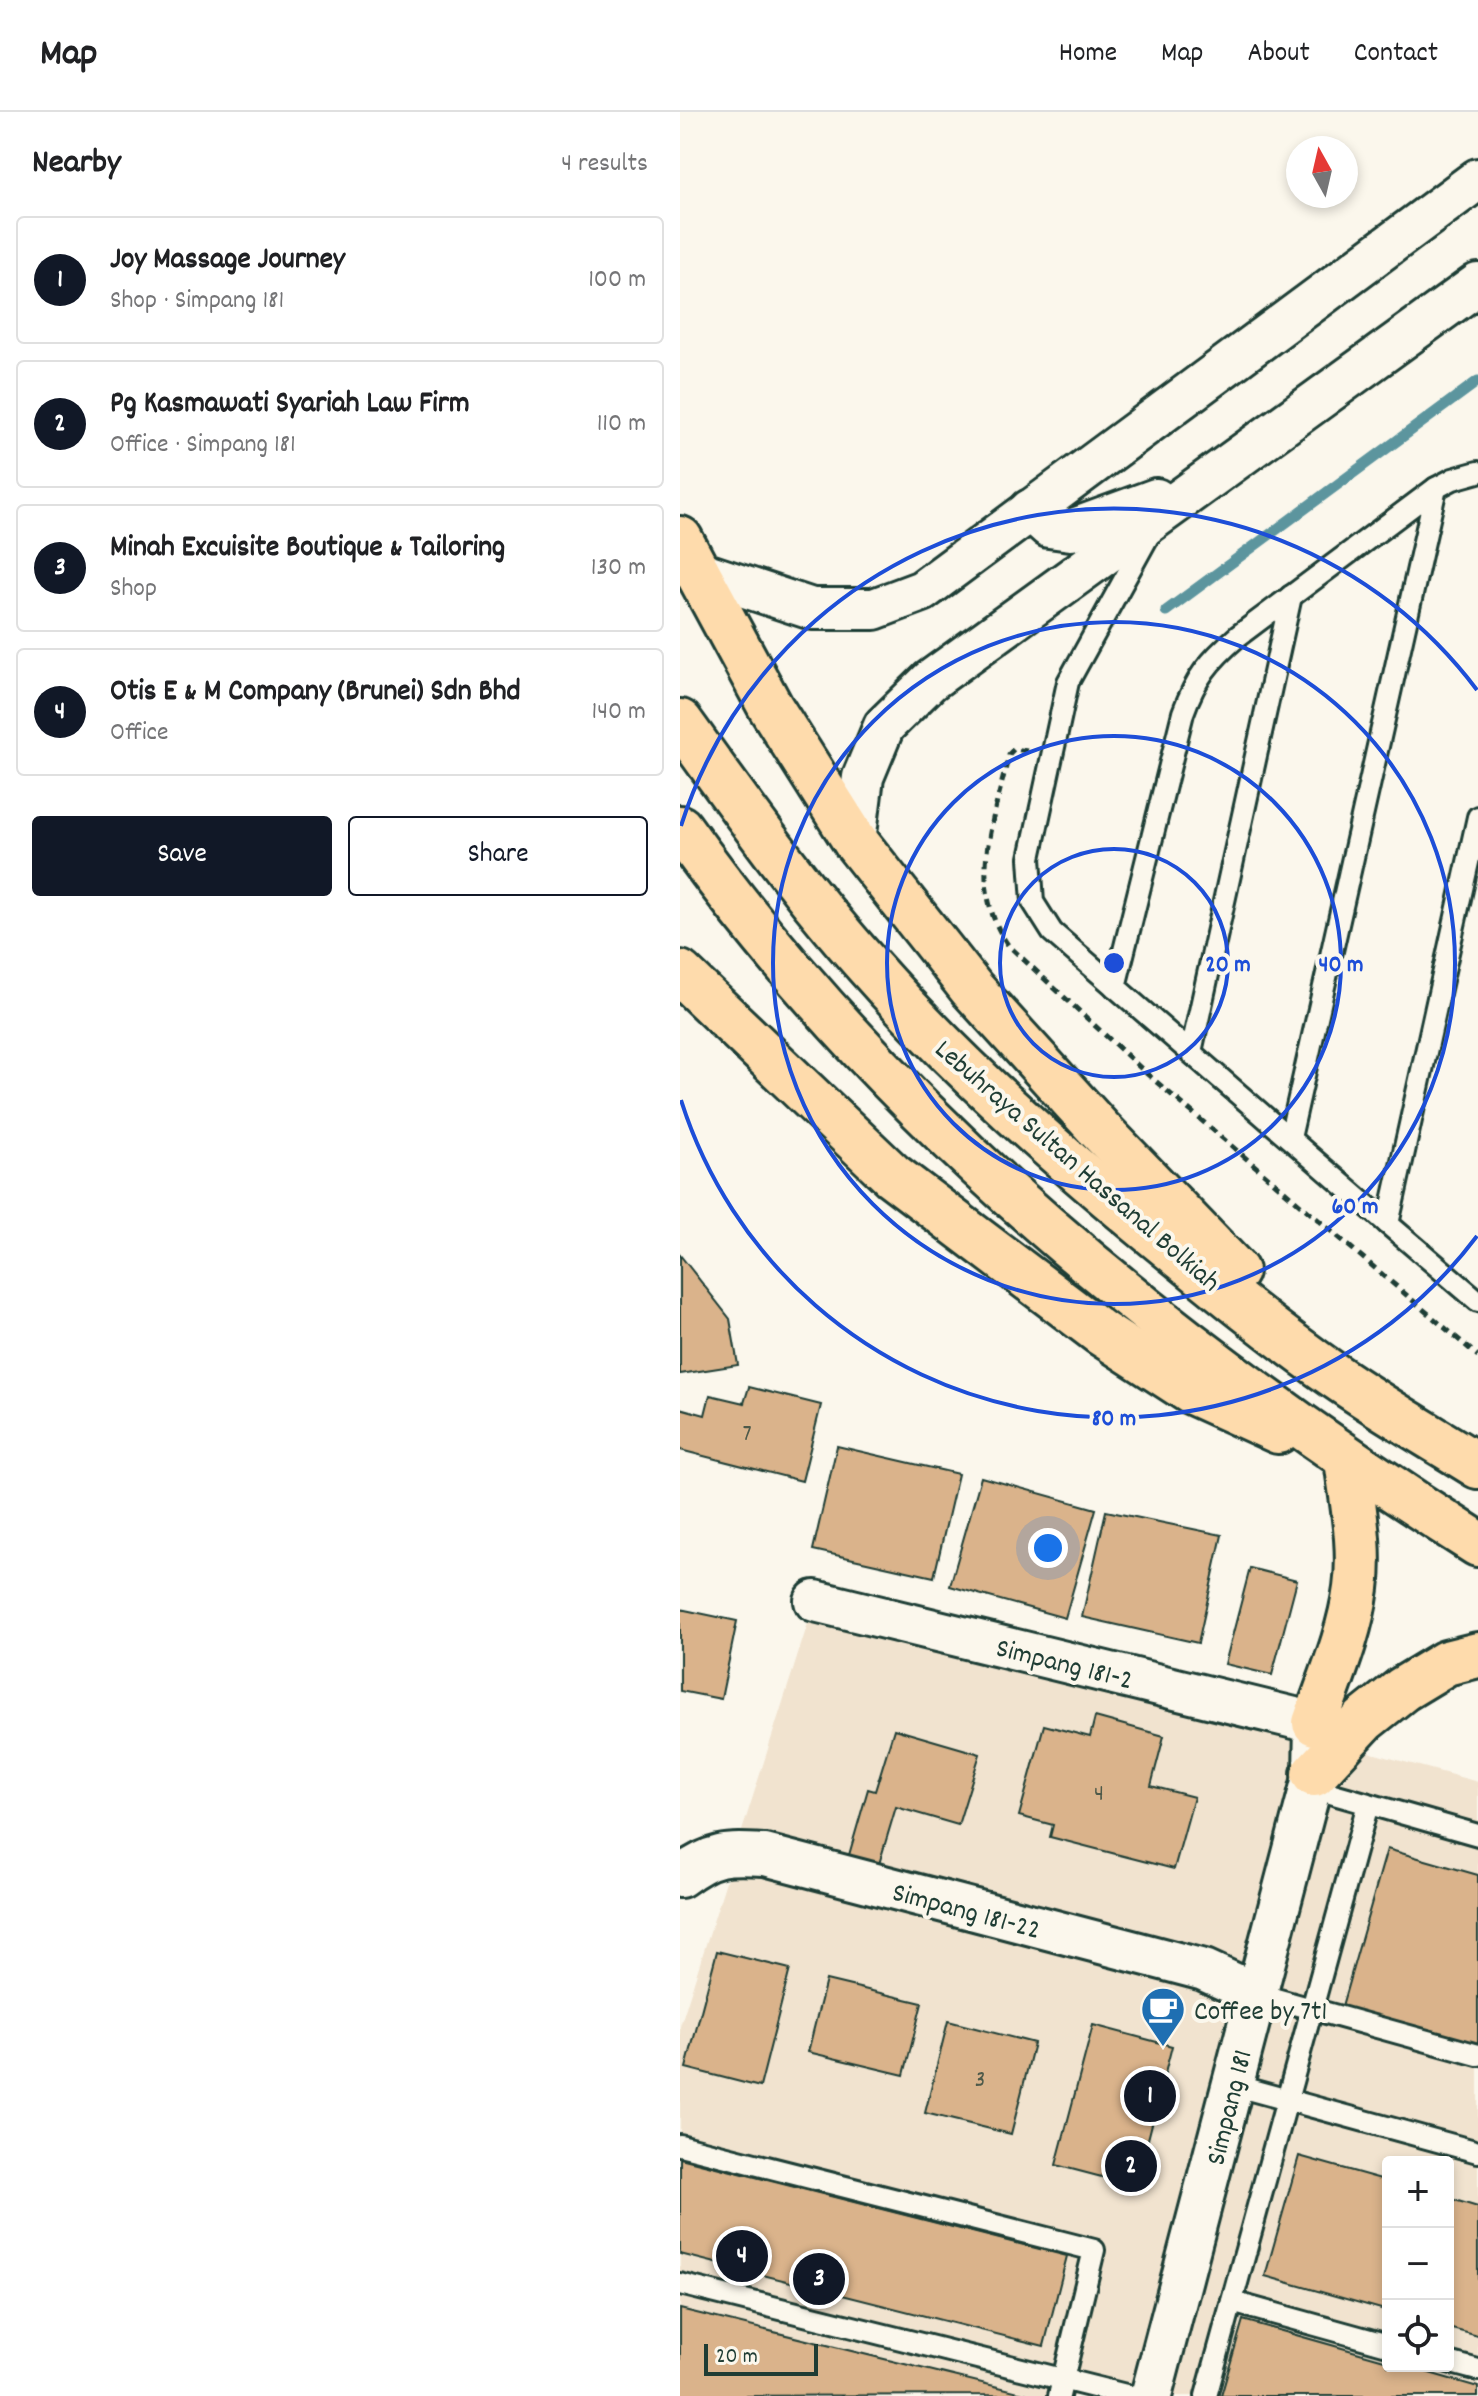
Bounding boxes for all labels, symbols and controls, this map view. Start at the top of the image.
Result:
text: Map [40,28,98,83]
text: Home [1059,35,1117,75]
text: Map [1161,35,1203,75]
text: About [1247,35,1310,75]
text: Contact [1354,35,1438,75]
north arrow [1286,136,1358,208]
text: Nearby [32,140,121,189]
text: 4 results [561,146,648,183]
text: Joy Massage Journey [110,240,345,283]
text: 1 [57,262,63,299]
text: 100 m [588,262,646,299]
text: Shop · Simpang 181 [110,283,284,320]
text: Pg Kasmawati Syariah Law Firm [110,384,470,427]
text: 2 [54,406,66,443]
text: 110 m [597,406,646,443]
text: Office · Simpang 181 [110,427,296,464]
text: Minah Excuisite Boutique & Tailoring [110,528,505,571]
text: 3 [54,550,66,587]
text: 130 m [591,550,646,587]
text: Shop [110,571,157,608]
text: Otis E & M Company (Brunei) Sdn Bhd [110,672,521,715]
text: 4 [55,694,65,731]
text: 140 m [592,694,646,731]
text: Office [110,715,168,752]
button: Save [32,816,332,896]
button: Share [348,816,648,896]
centre of rings [1100,949,1128,977]
text: 20 m [1205,949,1251,983]
text: 40 m [1318,949,1364,983]
street label: Lebuhraya Sultan Hassanal Bolkiah [924,1032,1227,1303]
text: 60 m [1332,1191,1378,1225]
text: 80 m [1092,1403,1136,1437]
house number: 7 [742,1418,752,1452]
your location [1028,1528,1068,1568]
street label: Simpang 181-2 [991,1631,1136,1703]
house number: 4 [1094,1778,1104,1812]
street label: Simpang 181-22 [887,1875,1044,1953]
cafe icon: Coffee by 7t1 [1139,1985,1187,2048]
place label: Coffee by 7t1 [1194,1994,1327,2034]
street label: Simpang 181 [1198,2046,1266,2170]
house number: 3 [975,2064,985,2098]
pin: 1 [1124,2066,1176,2126]
pin: 2 [1105,2136,1157,2196]
map controls [1382,2156,1454,2372]
button: + [1382,2156,1454,2228]
pin: 4 [716,2226,768,2286]
button: − [1382,2228,1454,2300]
pin: 3 [793,2249,845,2309]
button: locate [1382,2300,1454,2372]
scale bar [704,2340,818,2376]
text: 20 m [716,2342,758,2373]

